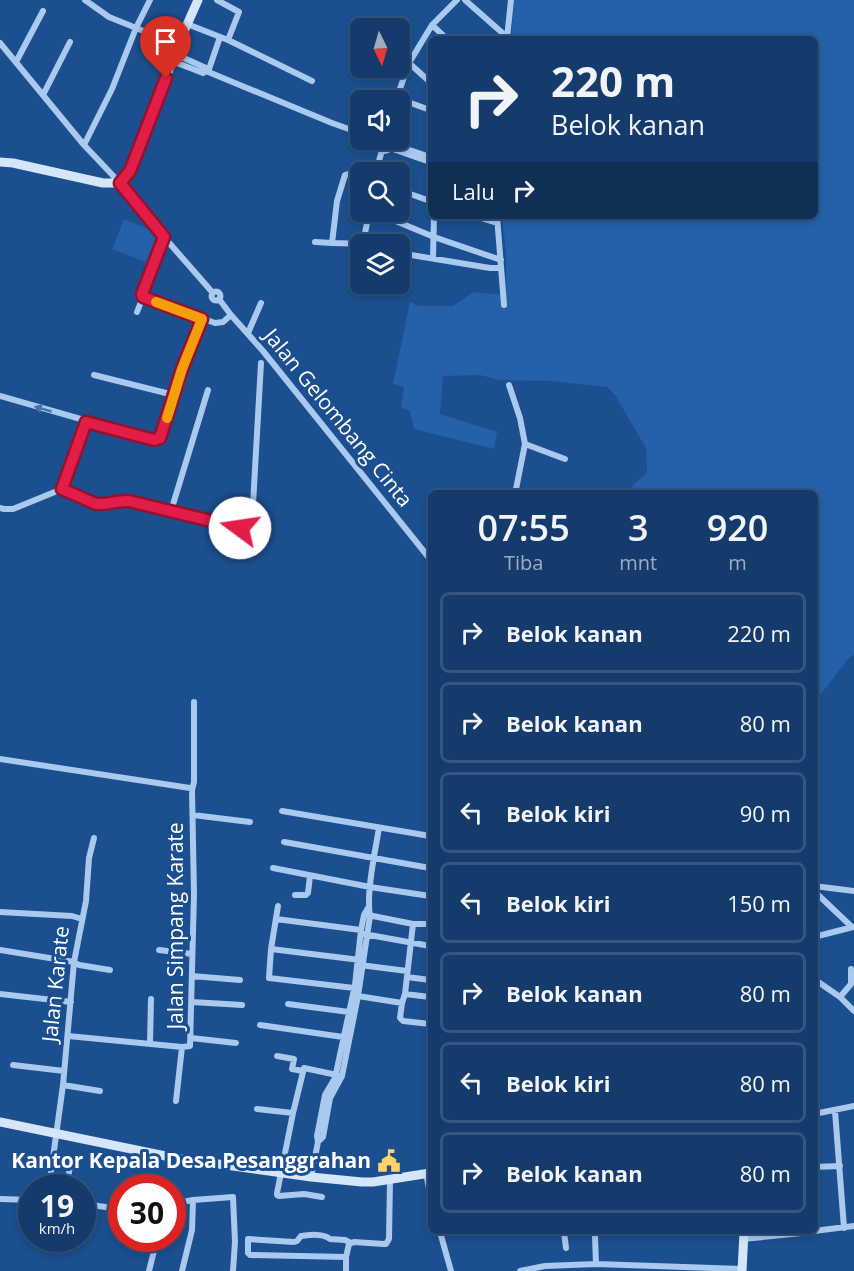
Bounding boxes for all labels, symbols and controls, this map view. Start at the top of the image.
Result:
pin [140,16,191,78]
north arrow [350,18,410,78]
map controls [350,18,410,294]
icon: arrive [149,25,182,58]
text: 220 m [551,52,675,109]
icon: right [452,60,530,138]
button: sound [350,90,410,150]
text: Belok kanan [551,106,705,143]
button: search [350,162,410,222]
icon: right [507,174,540,207]
text: Lalu [452,176,495,206]
button: layers [350,234,410,294]
street label: Jalan Gelombang Cinta [257,321,419,512]
one-way arrow [34,404,52,413]
position arrow [208,496,272,560]
text: 07:55 [478,503,570,552]
text: 3 [628,503,648,552]
text: 920 [707,503,768,552]
text: Tiba [504,549,543,576]
text: mnt [619,549,657,576]
text: m [728,549,747,576]
icon: right [455,616,488,649]
text: Belok kanan [506,618,643,648]
text: 220 m [727,618,791,648]
icon: right [455,706,488,739]
text: Belok kanan [506,708,643,738]
text: 80 m [740,708,791,738]
icon: left [455,796,488,829]
text: Belok kiri [506,798,611,828]
text: 90 m [740,798,791,828]
street label: Jalan Simpang Karate [161,822,189,1032]
icon: left [455,886,488,919]
text: Belok kiri [506,888,611,918]
text: 150 m [727,888,791,918]
street label: Jalan Karate [35,924,75,1045]
icon: right [455,976,488,1009]
text: Belok kanan [506,978,643,1008]
text: 80 m [740,978,791,1008]
icon: left [455,1066,488,1099]
text: Belok kiri [506,1068,611,1098]
text: 80 m [740,1068,791,1098]
place label: Kantor Kepala Desa Pesanggrahan [11,1146,371,1174]
public building icon: Kantor Kepala Desa Pesanggrahan [376,1148,402,1174]
icon: right [455,1156,488,1189]
text: Belok kanan [506,1158,643,1188]
text: 80 m [740,1158,791,1188]
speed limit sign: 30 [108,1174,186,1252]
text: 19 [40,1185,74,1226]
text: km/h [39,1218,75,1238]

